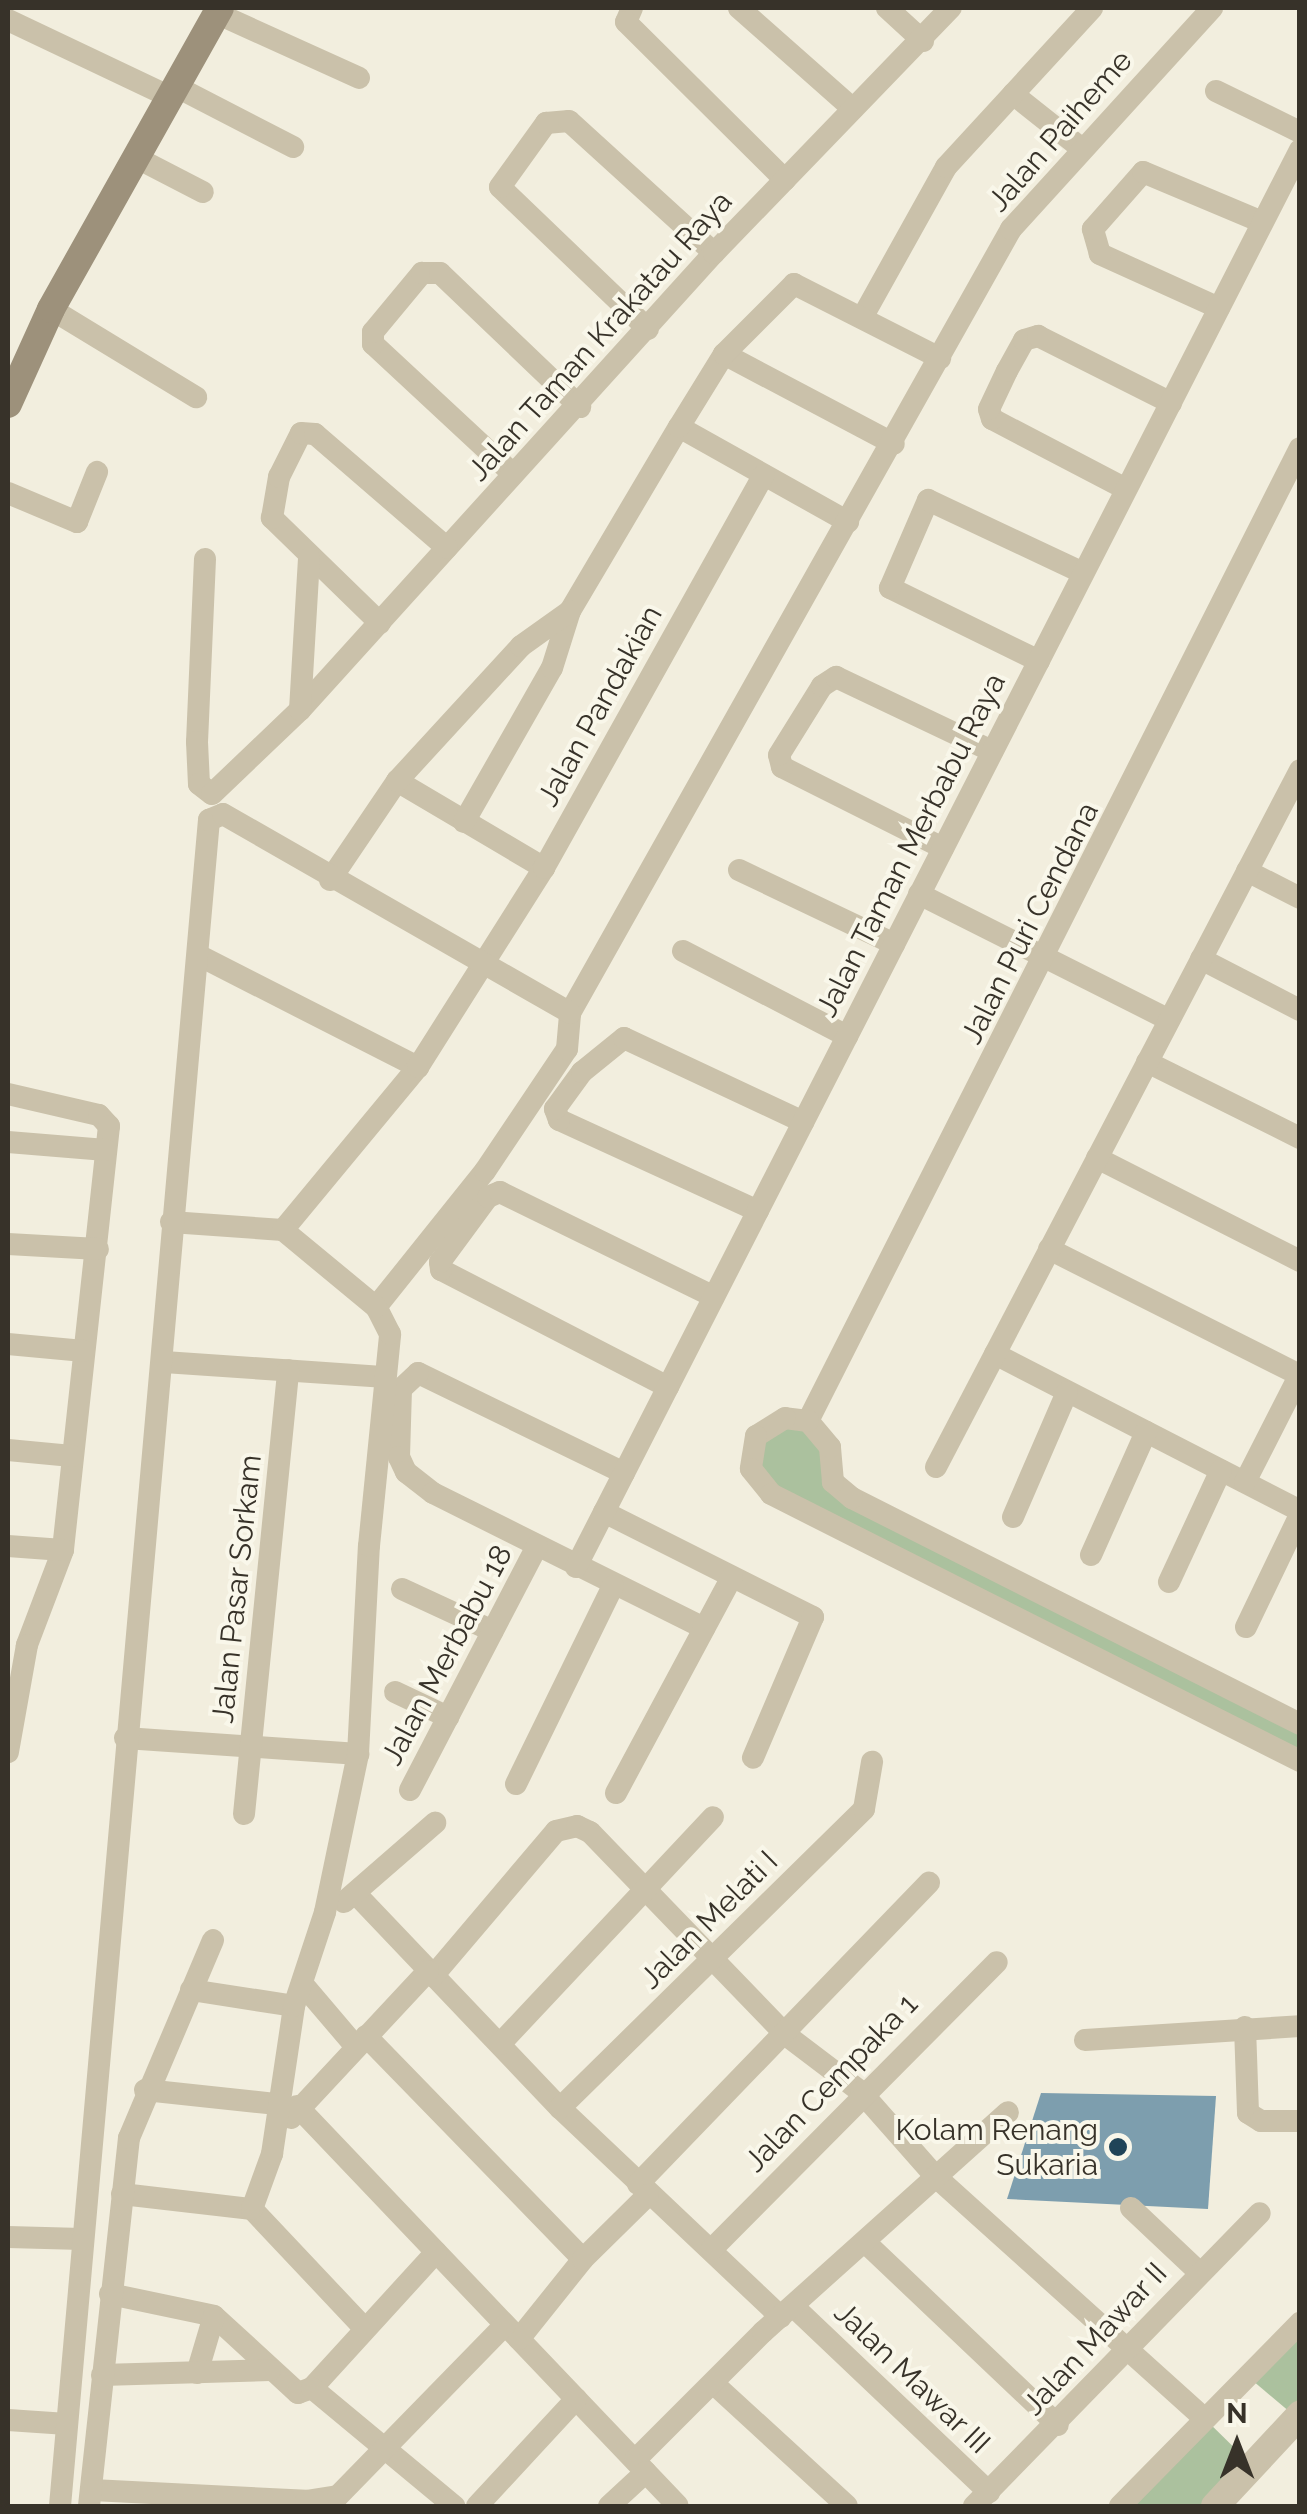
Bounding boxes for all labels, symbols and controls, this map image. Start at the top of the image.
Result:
street label: Jalan Paiheme [980,43,1140,219]
street label: Jalan Taman Krakatau Raya [460,183,740,489]
street label: Jalan Pandakian [530,599,670,813]
street label: Jalan Taman Merbabu Raya [808,667,1014,1023]
street label: Jalan Puri Cendana [954,796,1106,1050]
street label: Jalan Pasar Sorkam [205,1453,269,1725]
street label: Jalan Merbabu 18 [374,1539,520,1771]
street label: Jalan Melati I [633,1844,785,1996]
street label: Jalan Cempaka 1 [737,1987,925,2179]
place label: Kolam Renang Sukaria [895,2112,1098,2182]
marker: Kolam Renang Sukaria [1107,2136,1129,2158]
street label: Jalan Mawar II [1015,2255,1175,2423]
street label: Jalan Mawar III [826,2295,998,2461]
north arrow [1187,2394,1287,2494]
text: N [1226,2397,1248,2430]

